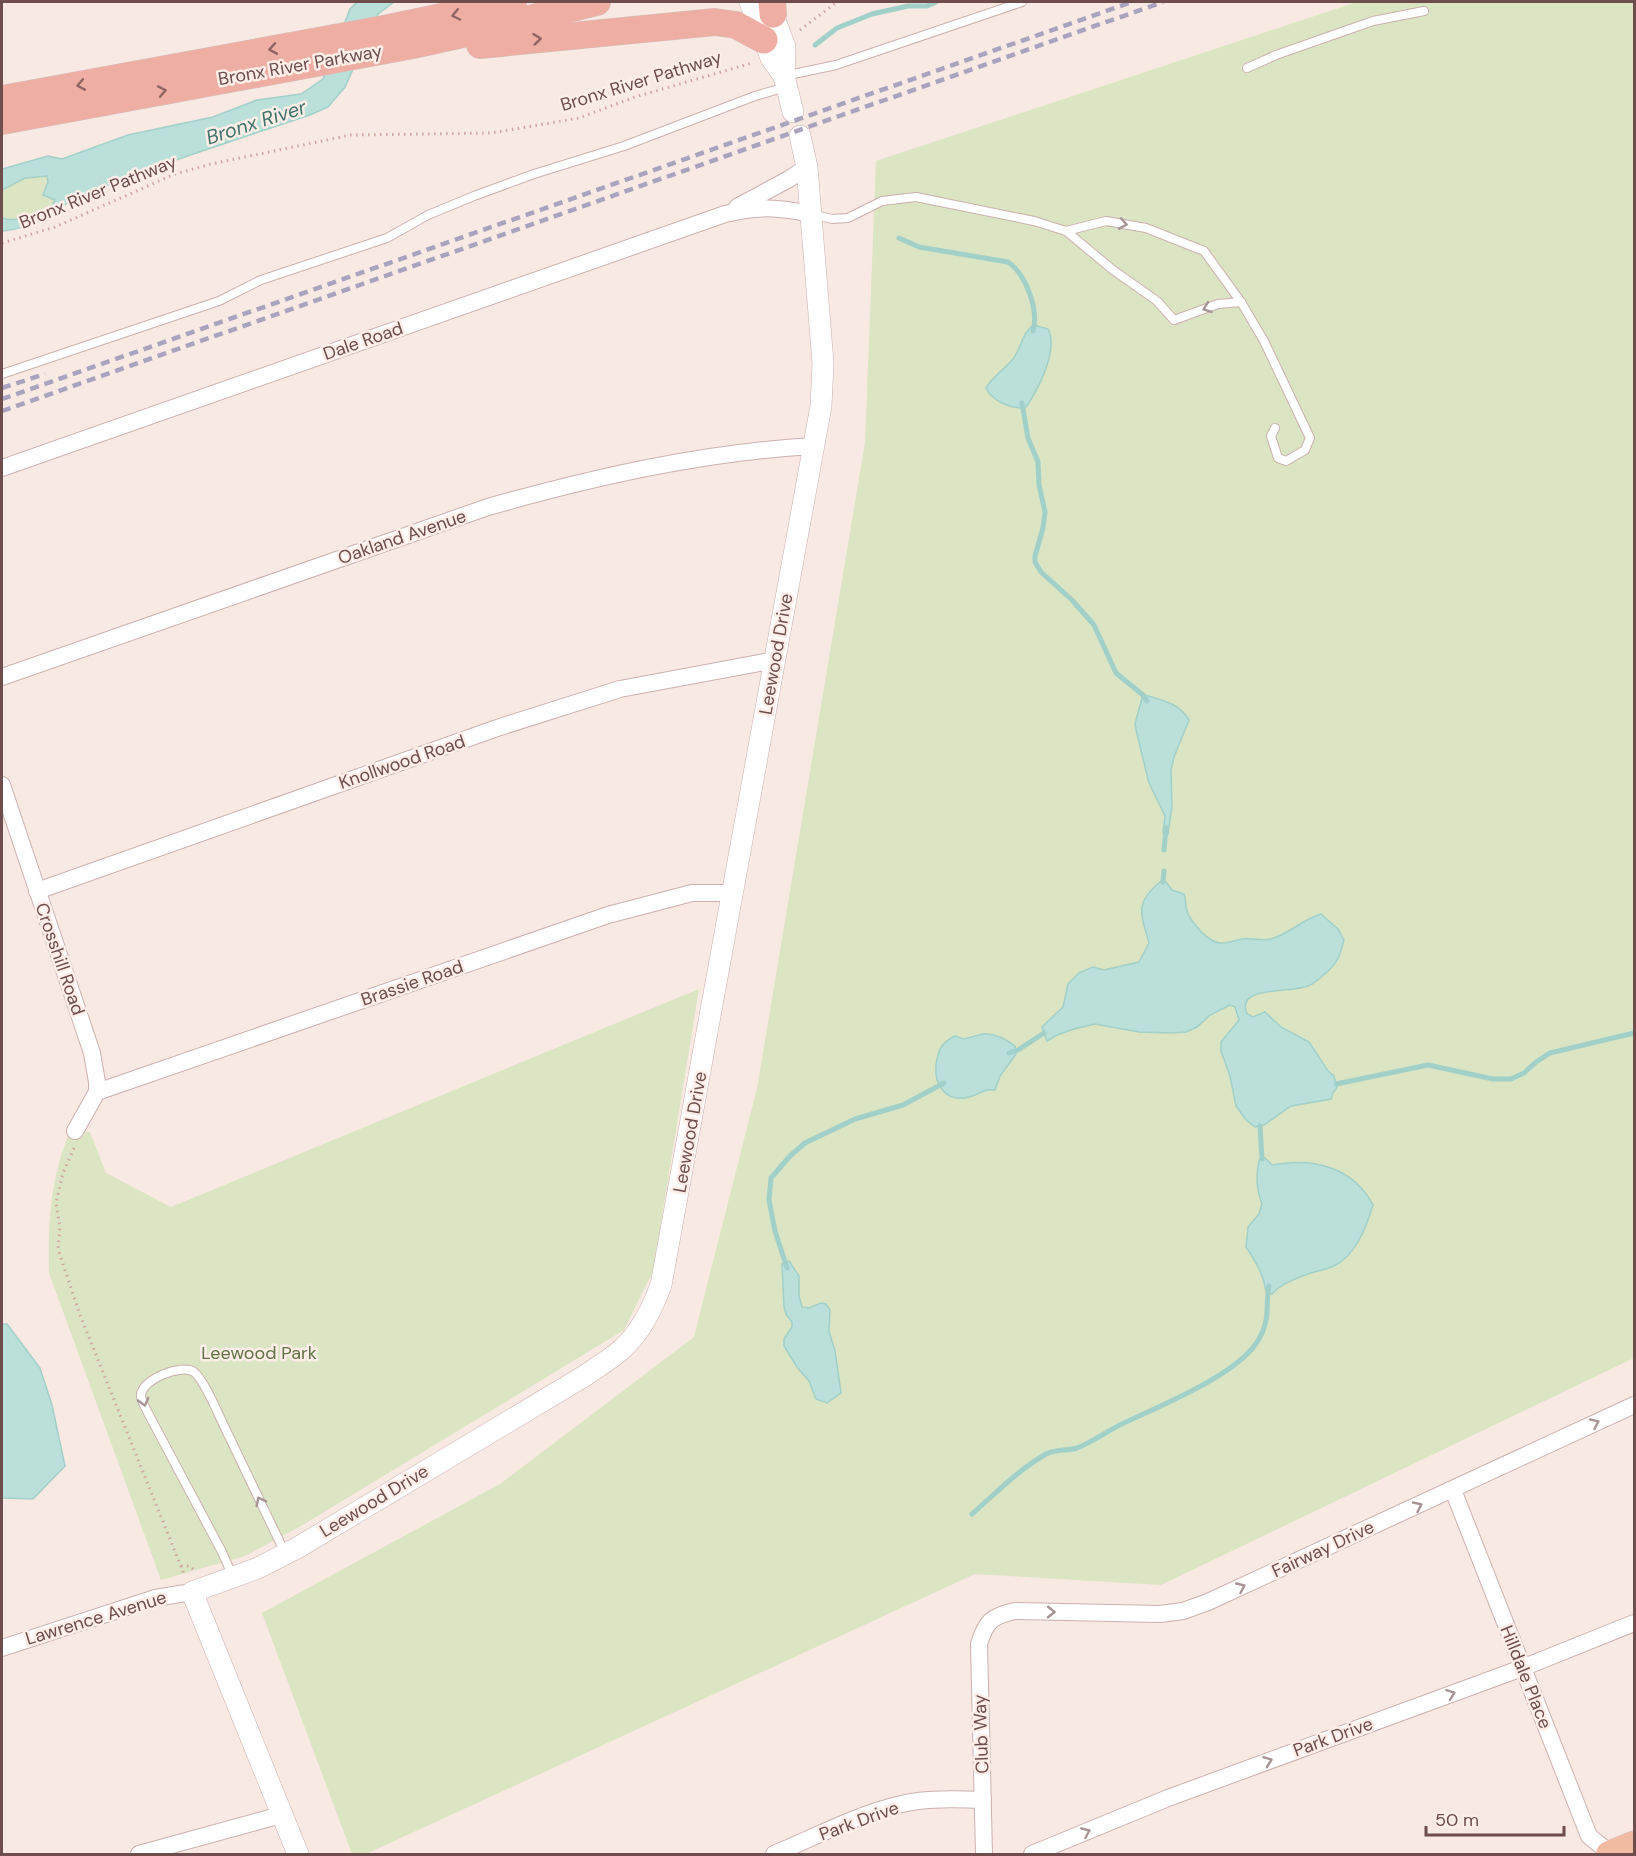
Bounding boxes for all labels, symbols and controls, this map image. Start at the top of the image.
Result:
one-way arrow [451,7,461,20]
one-way arrow [533,34,542,46]
street label: Bronx River Parkway [216,39,384,91]
one-way arrow [269,42,279,55]
street label: Bronx River Pathway [557,45,725,117]
one-way arrow [77,78,87,91]
one-way arrow [157,85,167,98]
water label: Bronx River [203,93,310,150]
street label: Bronx River Pathway [16,149,180,235]
one-way arrow [1118,217,1128,230]
one-way arrow [1202,300,1213,313]
street label: Dale Road [320,316,406,366]
street label: Oakland Avenue [335,504,469,570]
street label: Leewood Drive [754,592,798,716]
street label: Knollwood Road [336,729,468,795]
street label: Crosshill Road [30,900,90,1018]
street label: Brassie Road [358,954,466,1012]
street label: Leewood Drive [668,1070,712,1194]
park label: Leewood Park [201,1341,317,1365]
one-way arrow [137,1397,150,1407]
one-way arrow [1589,1418,1600,1430]
street label: Leewood Drive [315,1459,433,1543]
one-way arrow [255,1496,267,1507]
one-way arrow [1412,1501,1423,1513]
street label: Fairway Drive [1268,1515,1378,1583]
one-way arrow [1235,1582,1246,1594]
street label: Lawrence Avenue [23,1585,169,1651]
one-way arrow [1047,1606,1056,1618]
street label: Hilldale Place [1494,1622,1558,1732]
one-way arrow [1445,1688,1456,1701]
street label: Club Way [968,1694,994,1774]
street label: Park Drive [1290,1712,1376,1762]
one-way arrow [1262,1756,1273,1769]
street label: Park Drive [816,1796,902,1846]
scale bar [1426,1799,1564,1837]
text: 50 m [1435,1808,1479,1832]
one-way arrow [1080,1827,1091,1839]

